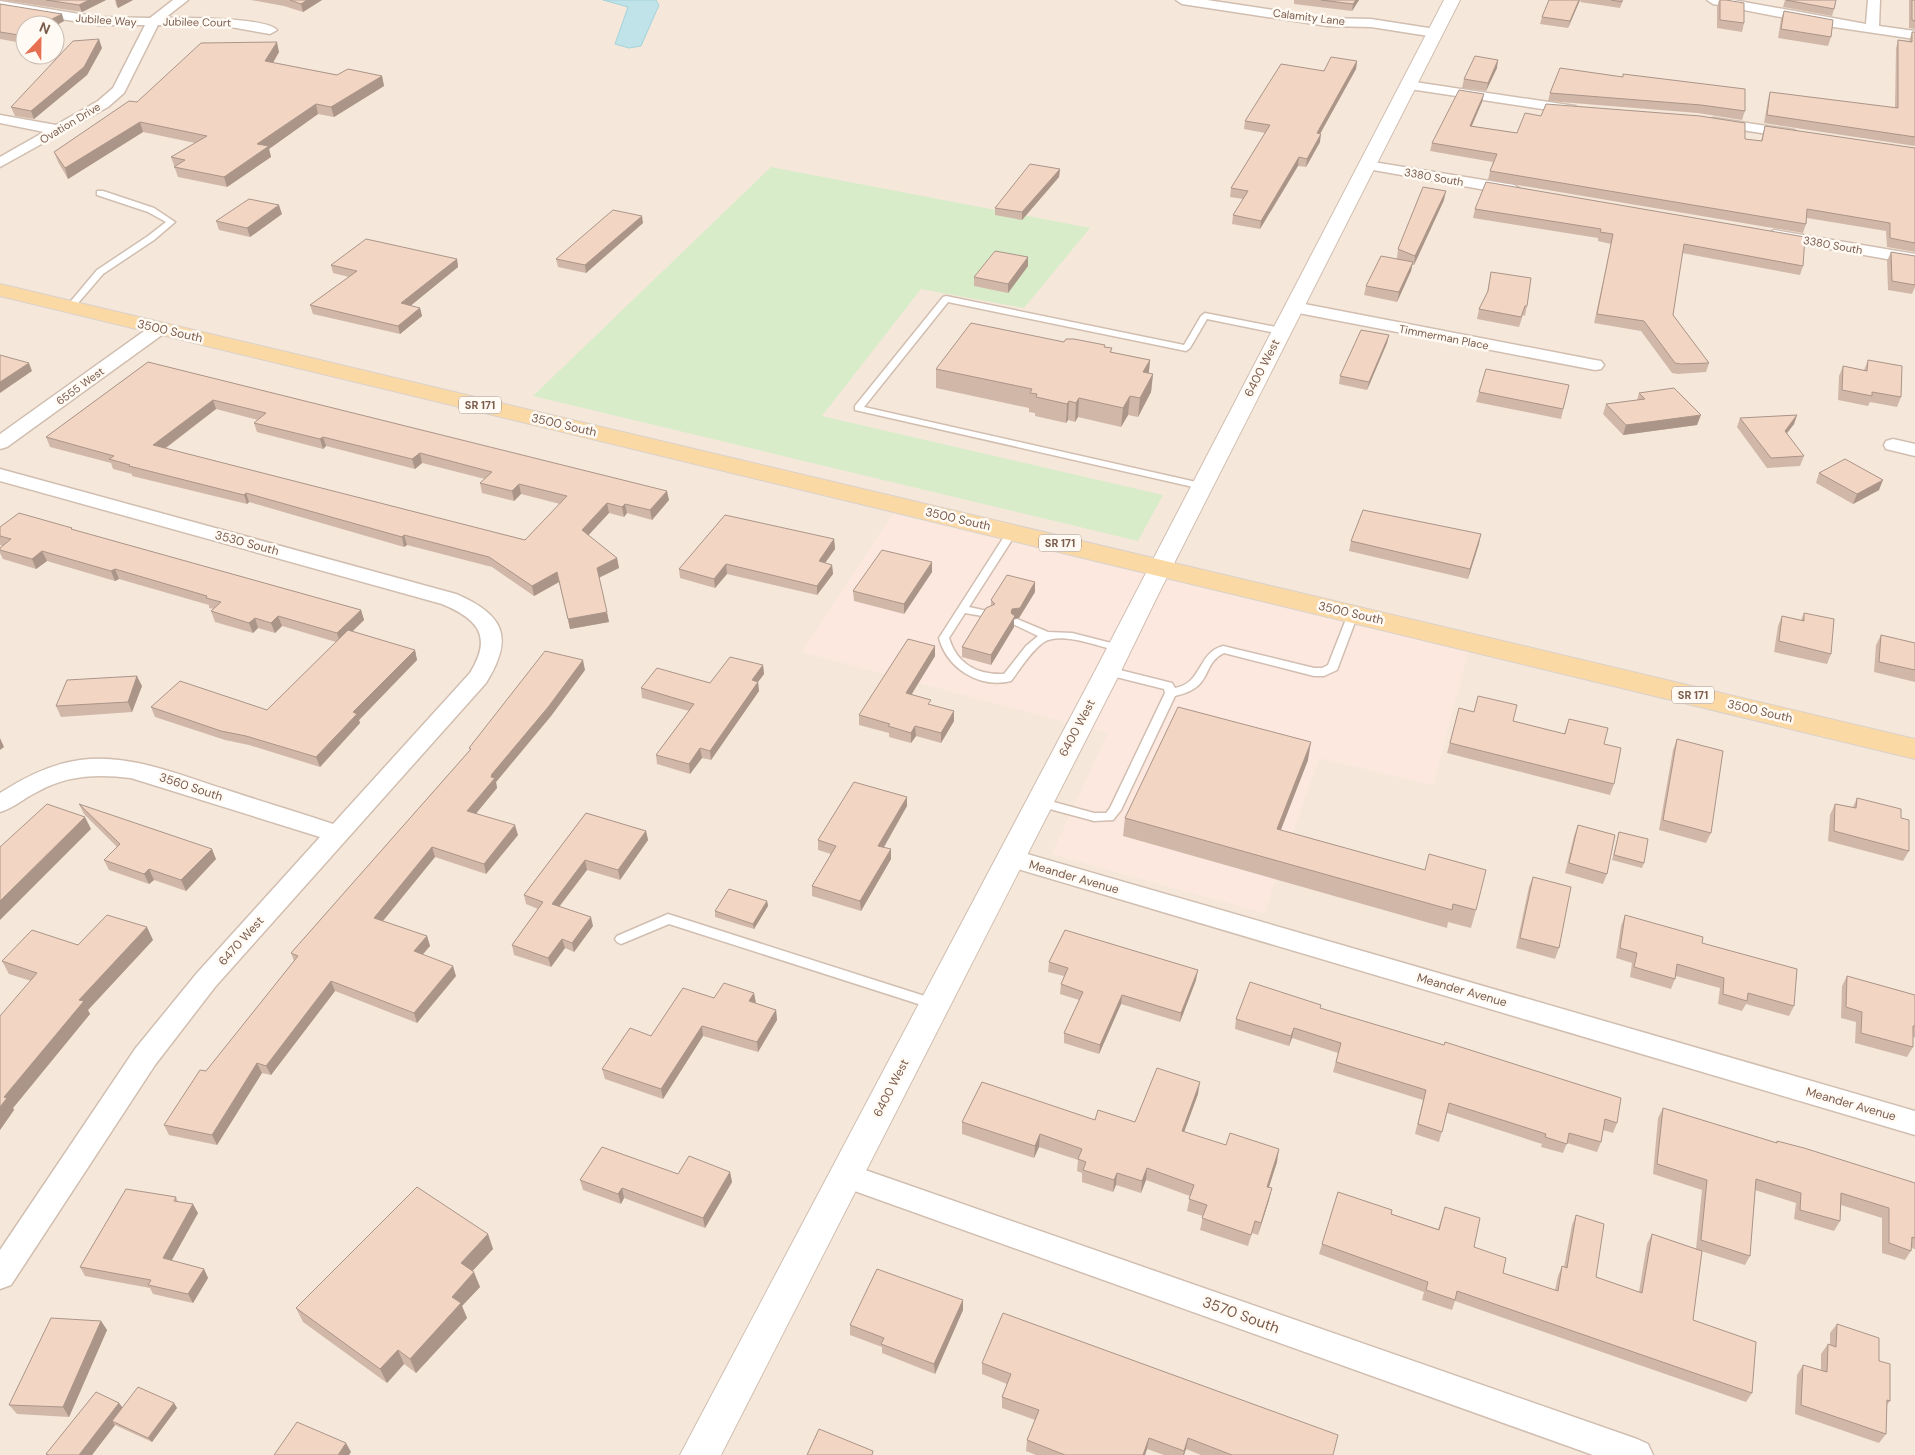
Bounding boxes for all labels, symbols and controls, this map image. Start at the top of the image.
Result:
street label: Calamity Lane [1272,6,1346,28]
street label: Jubilee Way [75,11,137,29]
street label: Jubilee Court [163,14,231,30]
north arrow [15,15,65,65]
text: N [37,18,53,38]
street label: Ovation Drive [37,99,103,147]
street label: 3380 South [1403,165,1465,189]
street label: 3380 South [1802,233,1864,257]
street label: 3500 South [136,316,204,346]
street label: Timmerman Place [1398,321,1490,353]
street label: 6400 West [1241,336,1283,400]
street label: 6555 West [53,364,107,408]
road number: SR 171 [459,396,501,414]
street label: 3500 South [530,410,598,440]
street label: 3500 South [924,504,992,534]
street label: 3530 South [213,527,281,559]
road number: SR 171 [1039,534,1081,552]
street label: 3500 South [1317,598,1385,628]
road number: SR 171 [1672,686,1714,704]
street label: 6400 West [1055,696,1099,759]
street label: 3500 South [1726,696,1794,726]
street label: 3560 South [157,769,225,805]
street label: Meander Avenue [1027,856,1121,898]
street label: 6470 West [215,913,267,969]
street label: Meander Avenue [1415,969,1509,1011]
street label: 6400 West [870,1056,912,1120]
street label: Meander Avenue [1804,1083,1898,1125]
street label: 3570 South [1200,1292,1282,1338]

